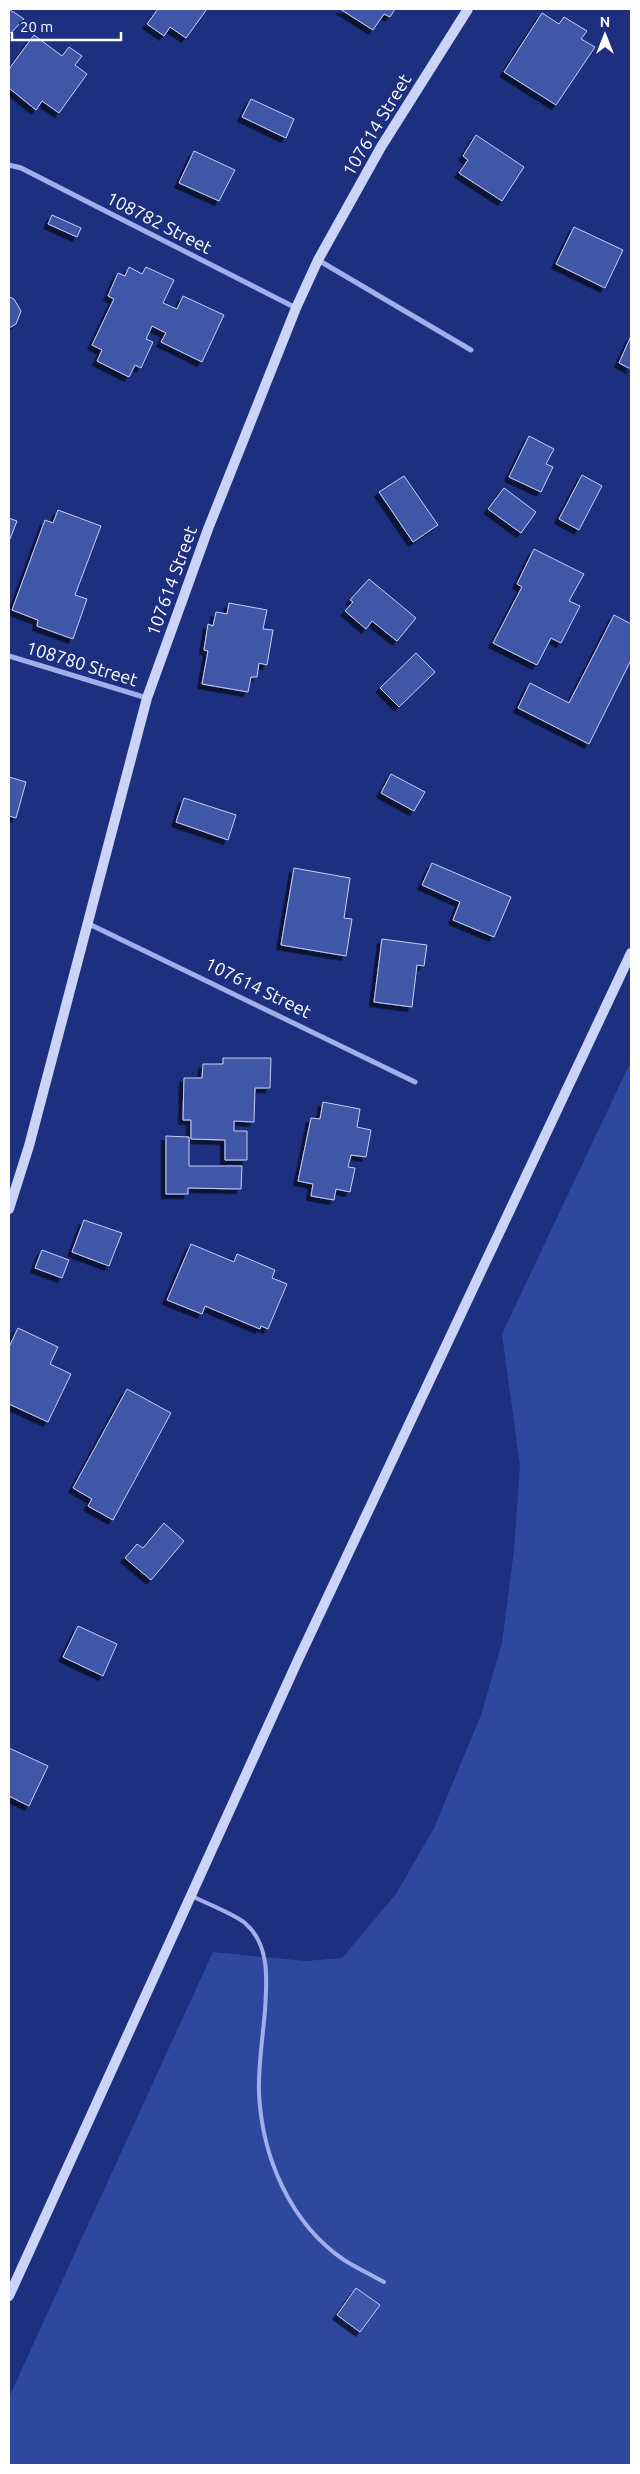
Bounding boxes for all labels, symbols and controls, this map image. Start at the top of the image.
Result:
scale bar [12,10,121,42]
north arrow [580,10,630,60]
text: N [600,14,610,30]
text: 20 m [20,18,53,35]
street label: 107614 Street [338,70,414,179]
street label: 108782 Street [104,187,215,257]
street label: 107614 Street [142,523,200,638]
street label: 108780 Street [24,637,140,689]
street label: 107614 Street [202,953,315,1021]

